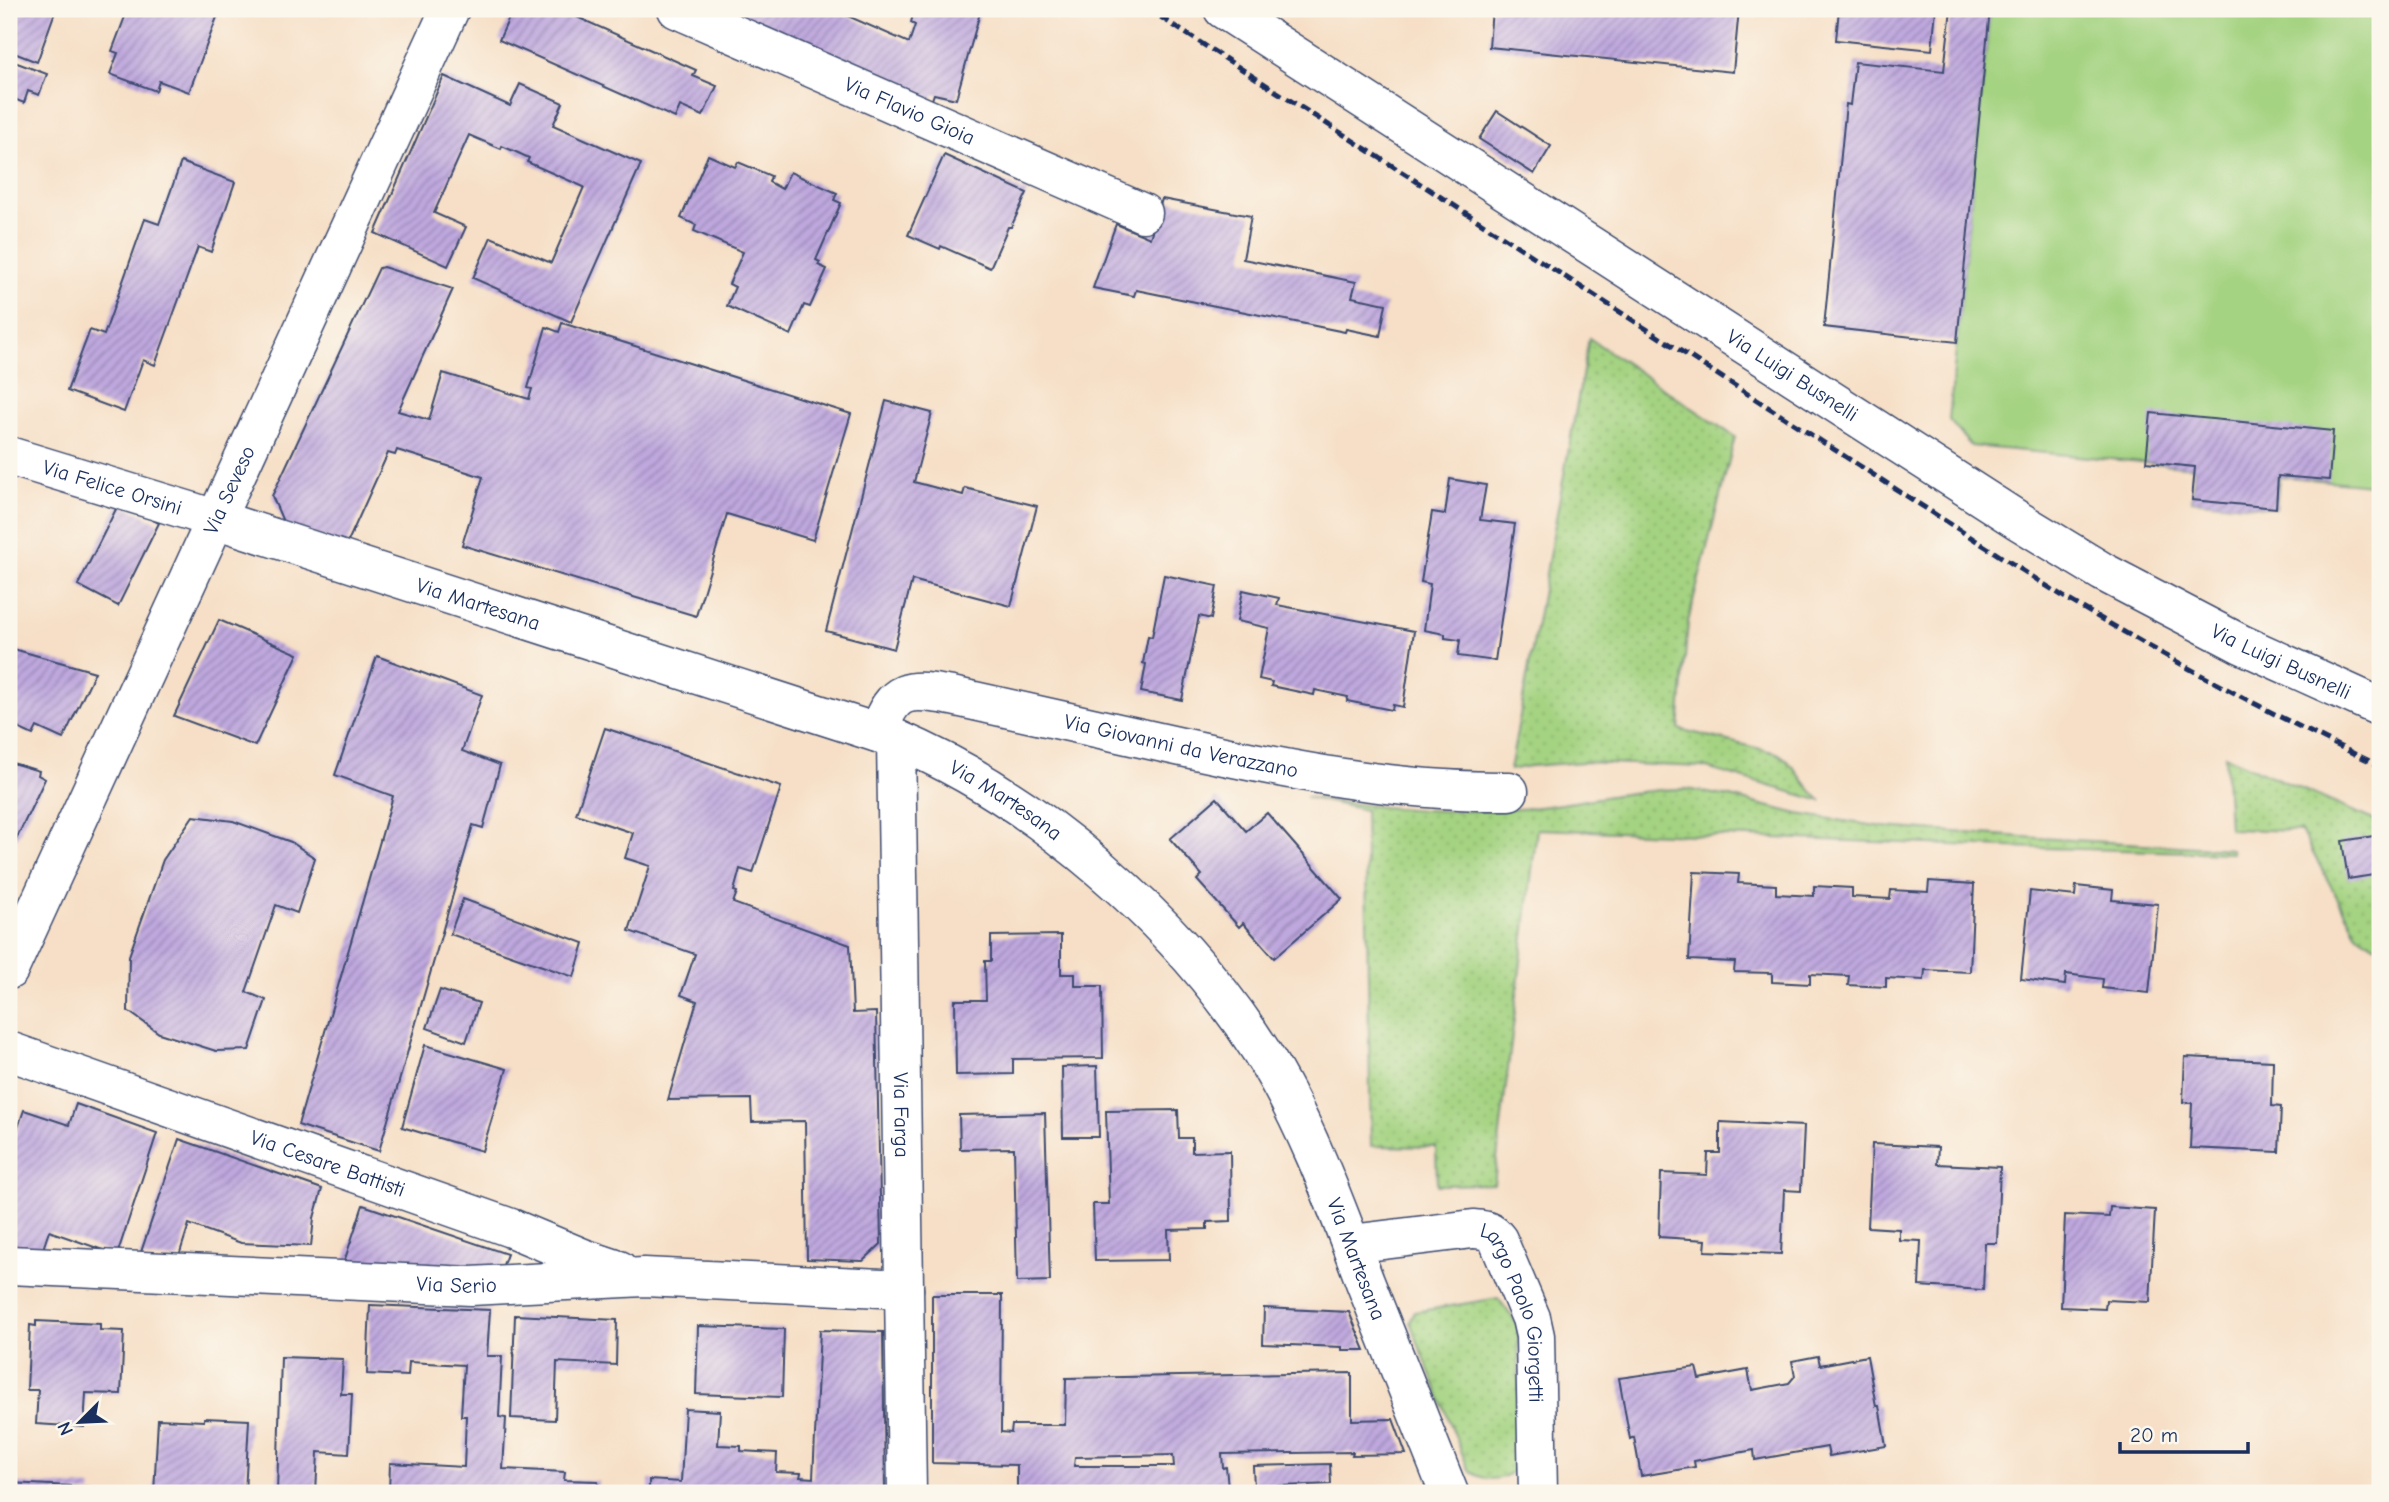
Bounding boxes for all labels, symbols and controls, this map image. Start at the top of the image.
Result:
street label: Via Flavio Gioia [841,72,978,150]
street label: Via Luigi Busnelli [1722,324,1862,426]
street label: Via Seveso [199,442,260,538]
street label: Via Felice Orsini [40,455,185,520]
street label: Via Martesana [413,573,543,635]
street label: Via Luigi Busnelli [2207,619,2355,704]
street label: Via Giovanni da Verazzano [1062,709,1300,782]
street label: Via Martesana [946,755,1067,845]
street label: Via Farga [889,1072,914,1158]
street label: Via Cesare Battisti [247,1125,408,1202]
street label: Via Martesana [1322,1195,1391,1323]
street label: Largo Paolo Giorgetti [1478,1218,1548,1403]
street label: Via Serio [416,1272,497,1298]
north arrow [46,1386,116,1456]
scale bar [2120,1411,2247,1455]
text: N [53,1418,78,1439]
text: 20 m [2130,1423,2178,1447]

